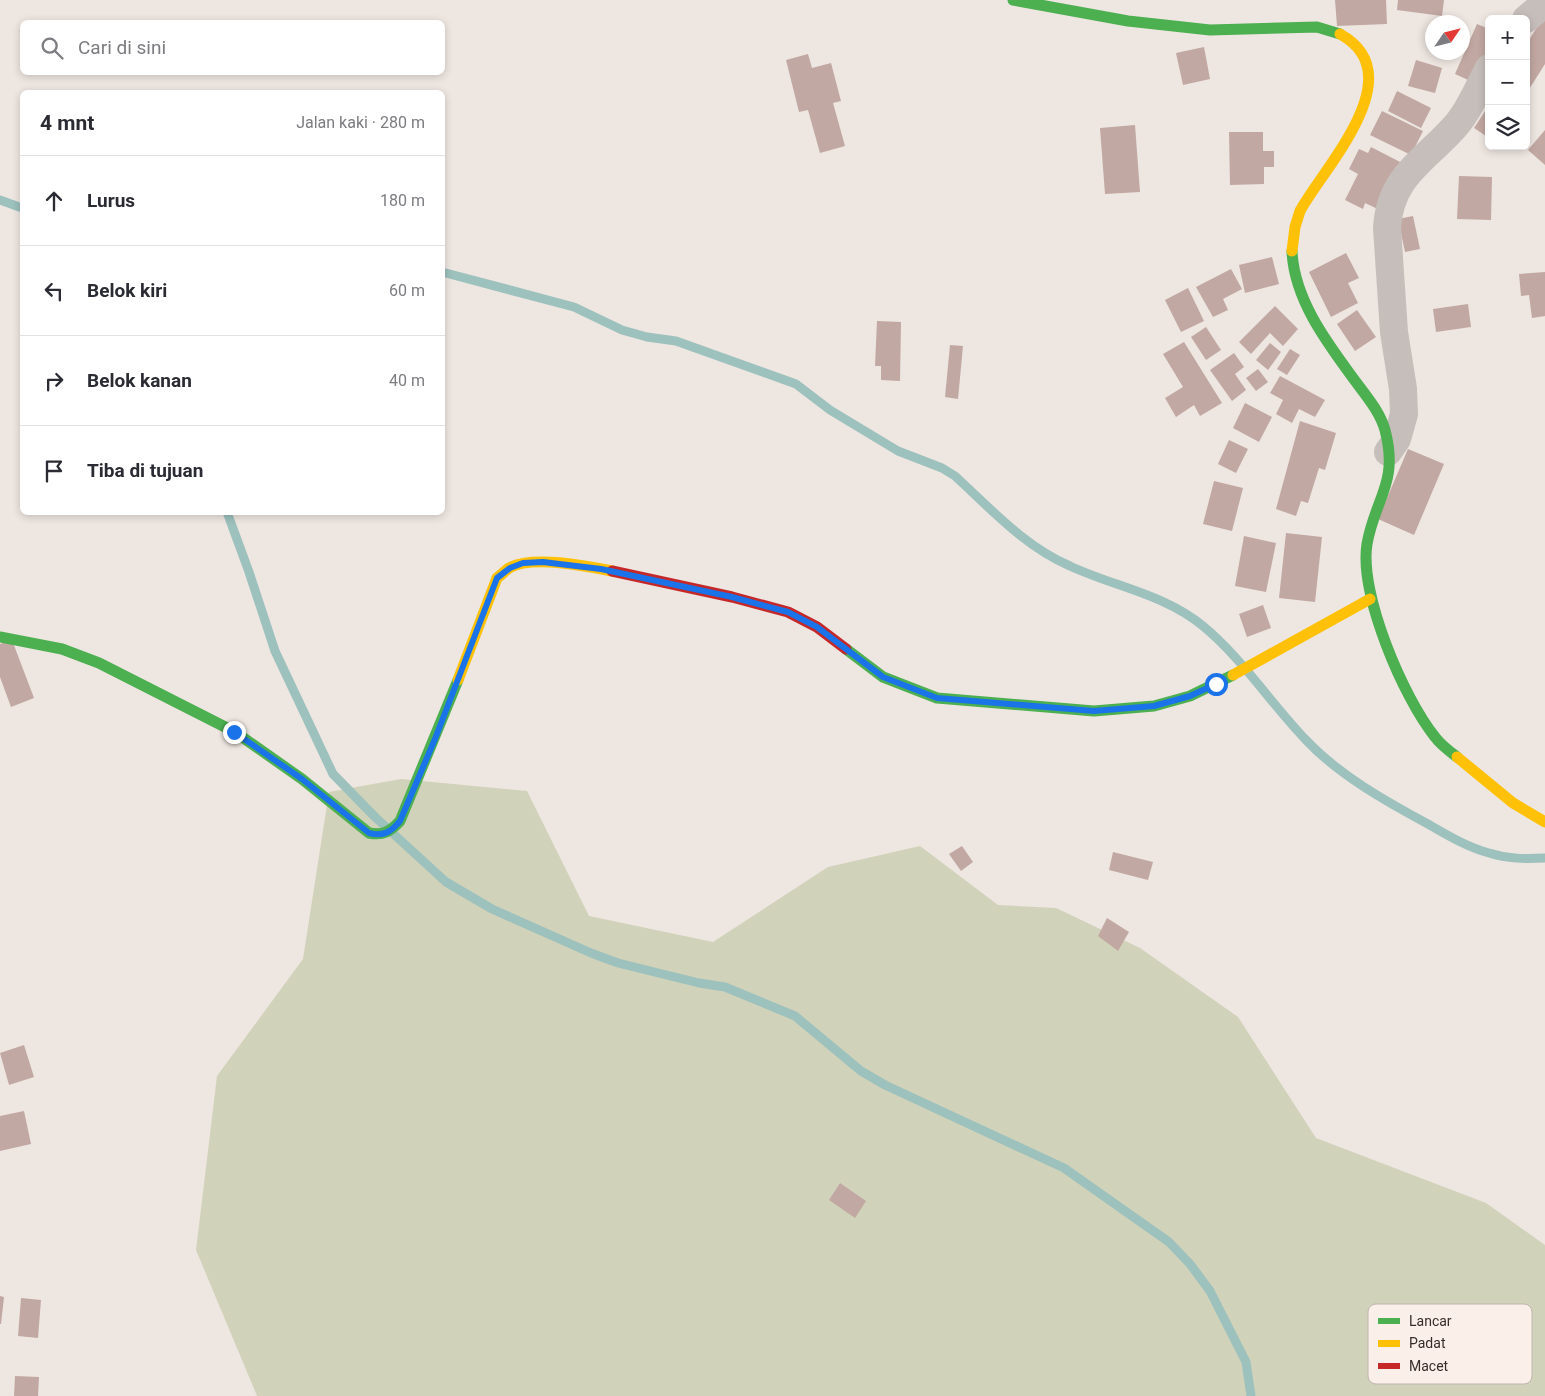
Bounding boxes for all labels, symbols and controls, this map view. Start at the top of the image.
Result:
north arrow [1425,15,1470,60]
map controls [1485,15,1530,150]
button: + [1485,15,1530,60]
search box [20,20,445,75]
icon: search [38,34,66,62]
text: Cari di sini [78,36,166,59]
button: − [1485,60,1530,105]
button: layers [1485,105,1530,150]
text: 4 mnt [40,111,94,135]
text: Jalan kaki · 280 m [296,113,425,132]
icon: ahead [40,187,68,215]
text: Lurus [87,189,135,212]
text: 180 m [380,191,425,210]
icon: left [40,277,68,305]
text: Belok kiri [87,279,167,302]
text: 60 m [389,281,425,300]
icon: right [40,367,68,395]
text: Belok kanan [87,369,192,392]
text: 40 m [389,371,425,390]
icon: arrive [40,457,68,485]
text: Tiba di tujuan [87,459,203,482]
route start [1205,673,1228,696]
route end [223,721,246,744]
legend [1368,1304,1532,1384]
text: Lancar [1409,1313,1452,1329]
text: Padat [1409,1335,1446,1351]
text: Macet [1409,1358,1449,1374]

